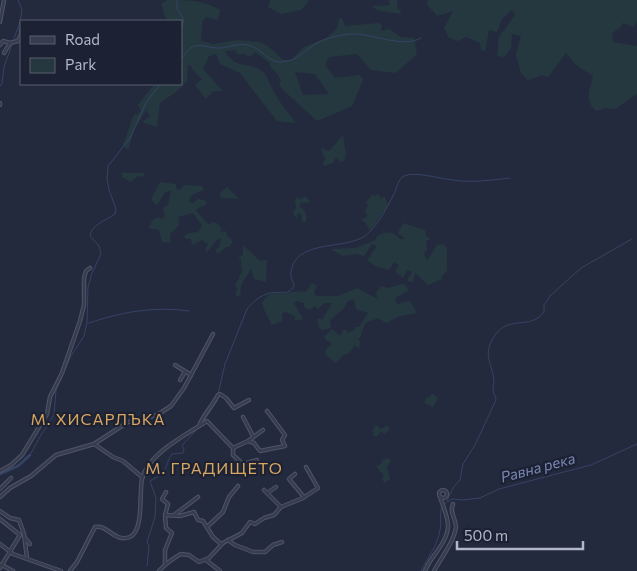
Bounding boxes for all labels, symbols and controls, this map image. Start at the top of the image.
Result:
legend [20,20,182,85]
text: Road [65,30,100,48]
text: Park [65,55,96,73]
district label: М. ХИСАРЛЪКА [31,409,165,428]
water label: Равна река [498,448,577,486]
district label: М. ГРАДИЩЕТО [145,458,283,477]
scale bar [457,518,583,550]
text: 500 m [464,526,508,544]

